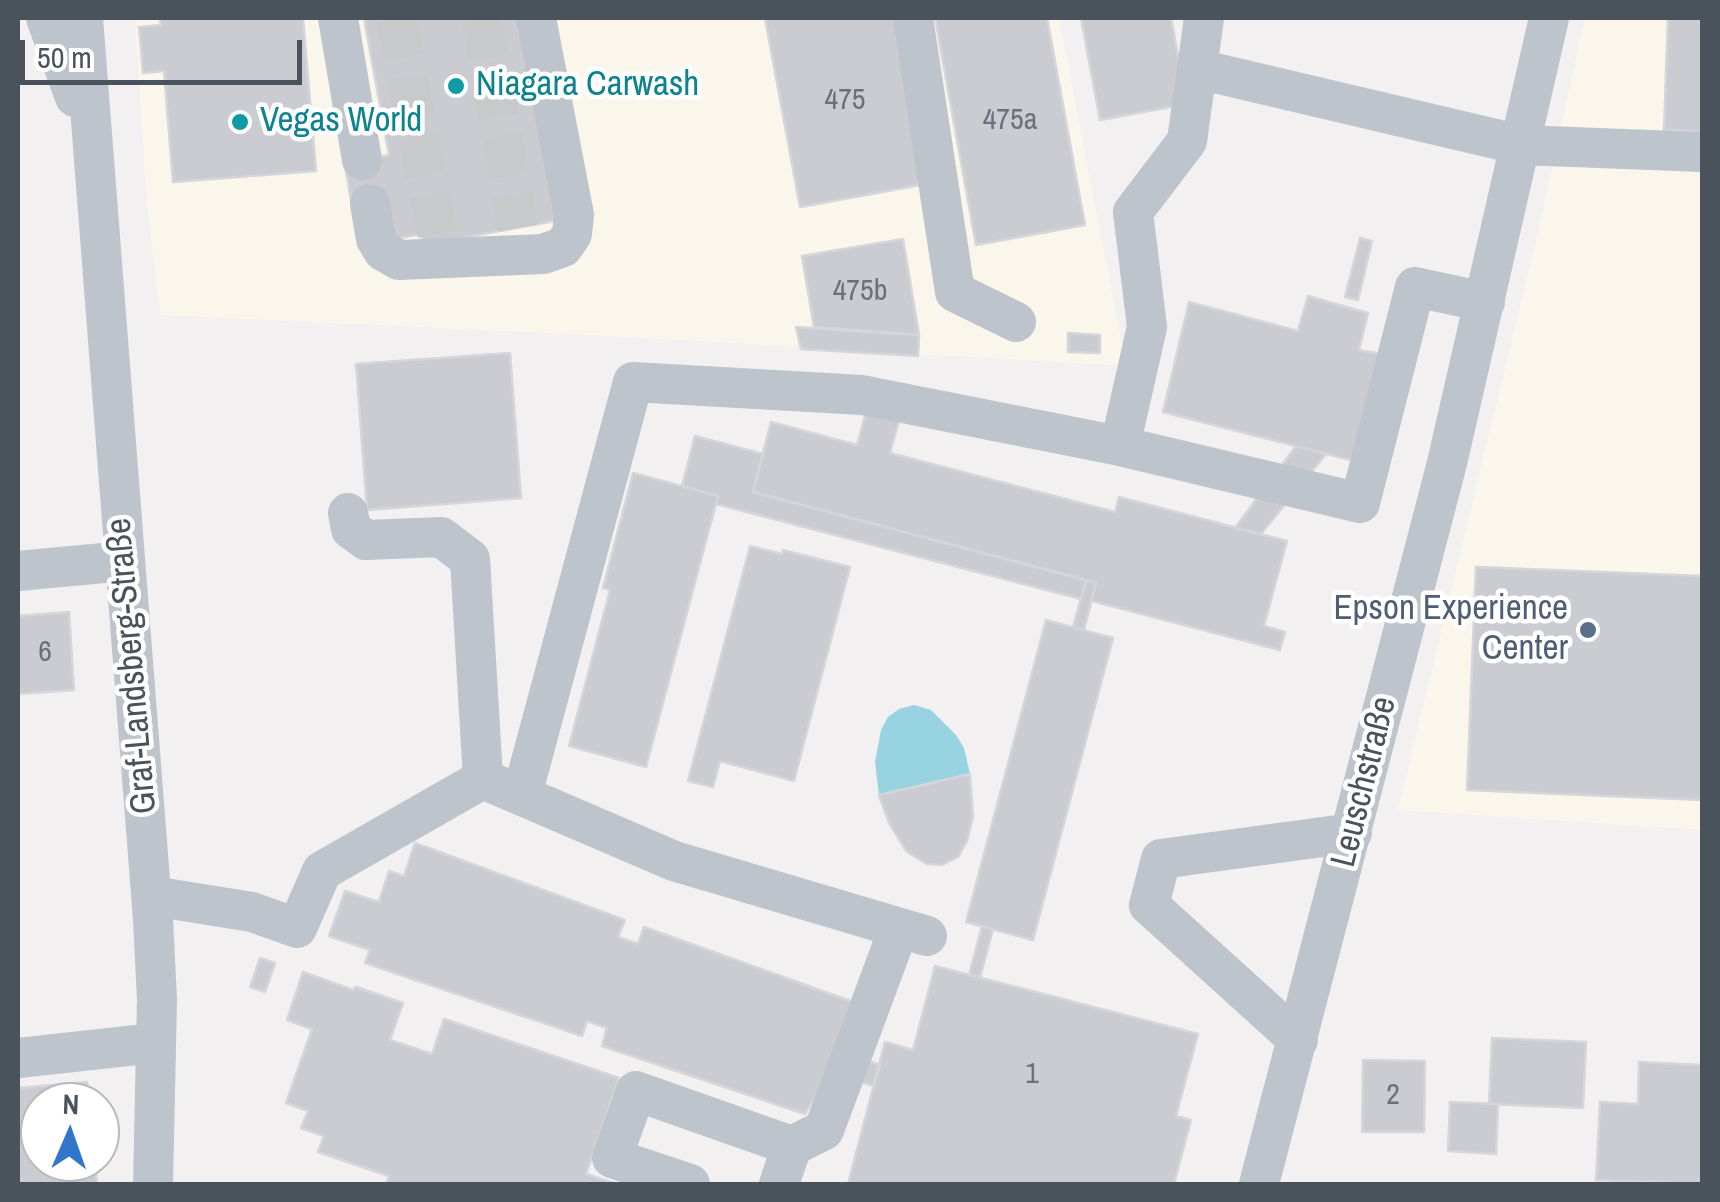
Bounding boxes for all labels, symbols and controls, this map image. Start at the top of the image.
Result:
scale bar [25,20,308,82]
text: 50 m [37,37,92,77]
place label: Niagara Carwash [476,65,699,107]
marker: Niagara Carwash [445,75,467,97]
house number: 475 [824,83,866,119]
place label: Vegas World [260,101,422,143]
house number: 475a [983,103,1037,139]
marker: Vegas World [229,111,251,133]
house number: 475b [833,274,887,310]
street label: Graf-Landsberg-Straße [99,516,167,816]
place label: Epson Experience Center [1333,589,1568,671]
marker: Epson Experience Center [1577,619,1599,641]
house number: 6 [38,635,52,671]
street label: Leuschstraße [1324,693,1406,871]
house number: 1 [1025,1057,1039,1093]
house number: 2 [1386,1078,1400,1114]
north arrow [20,1082,120,1182]
text: N [62,1085,80,1123]

